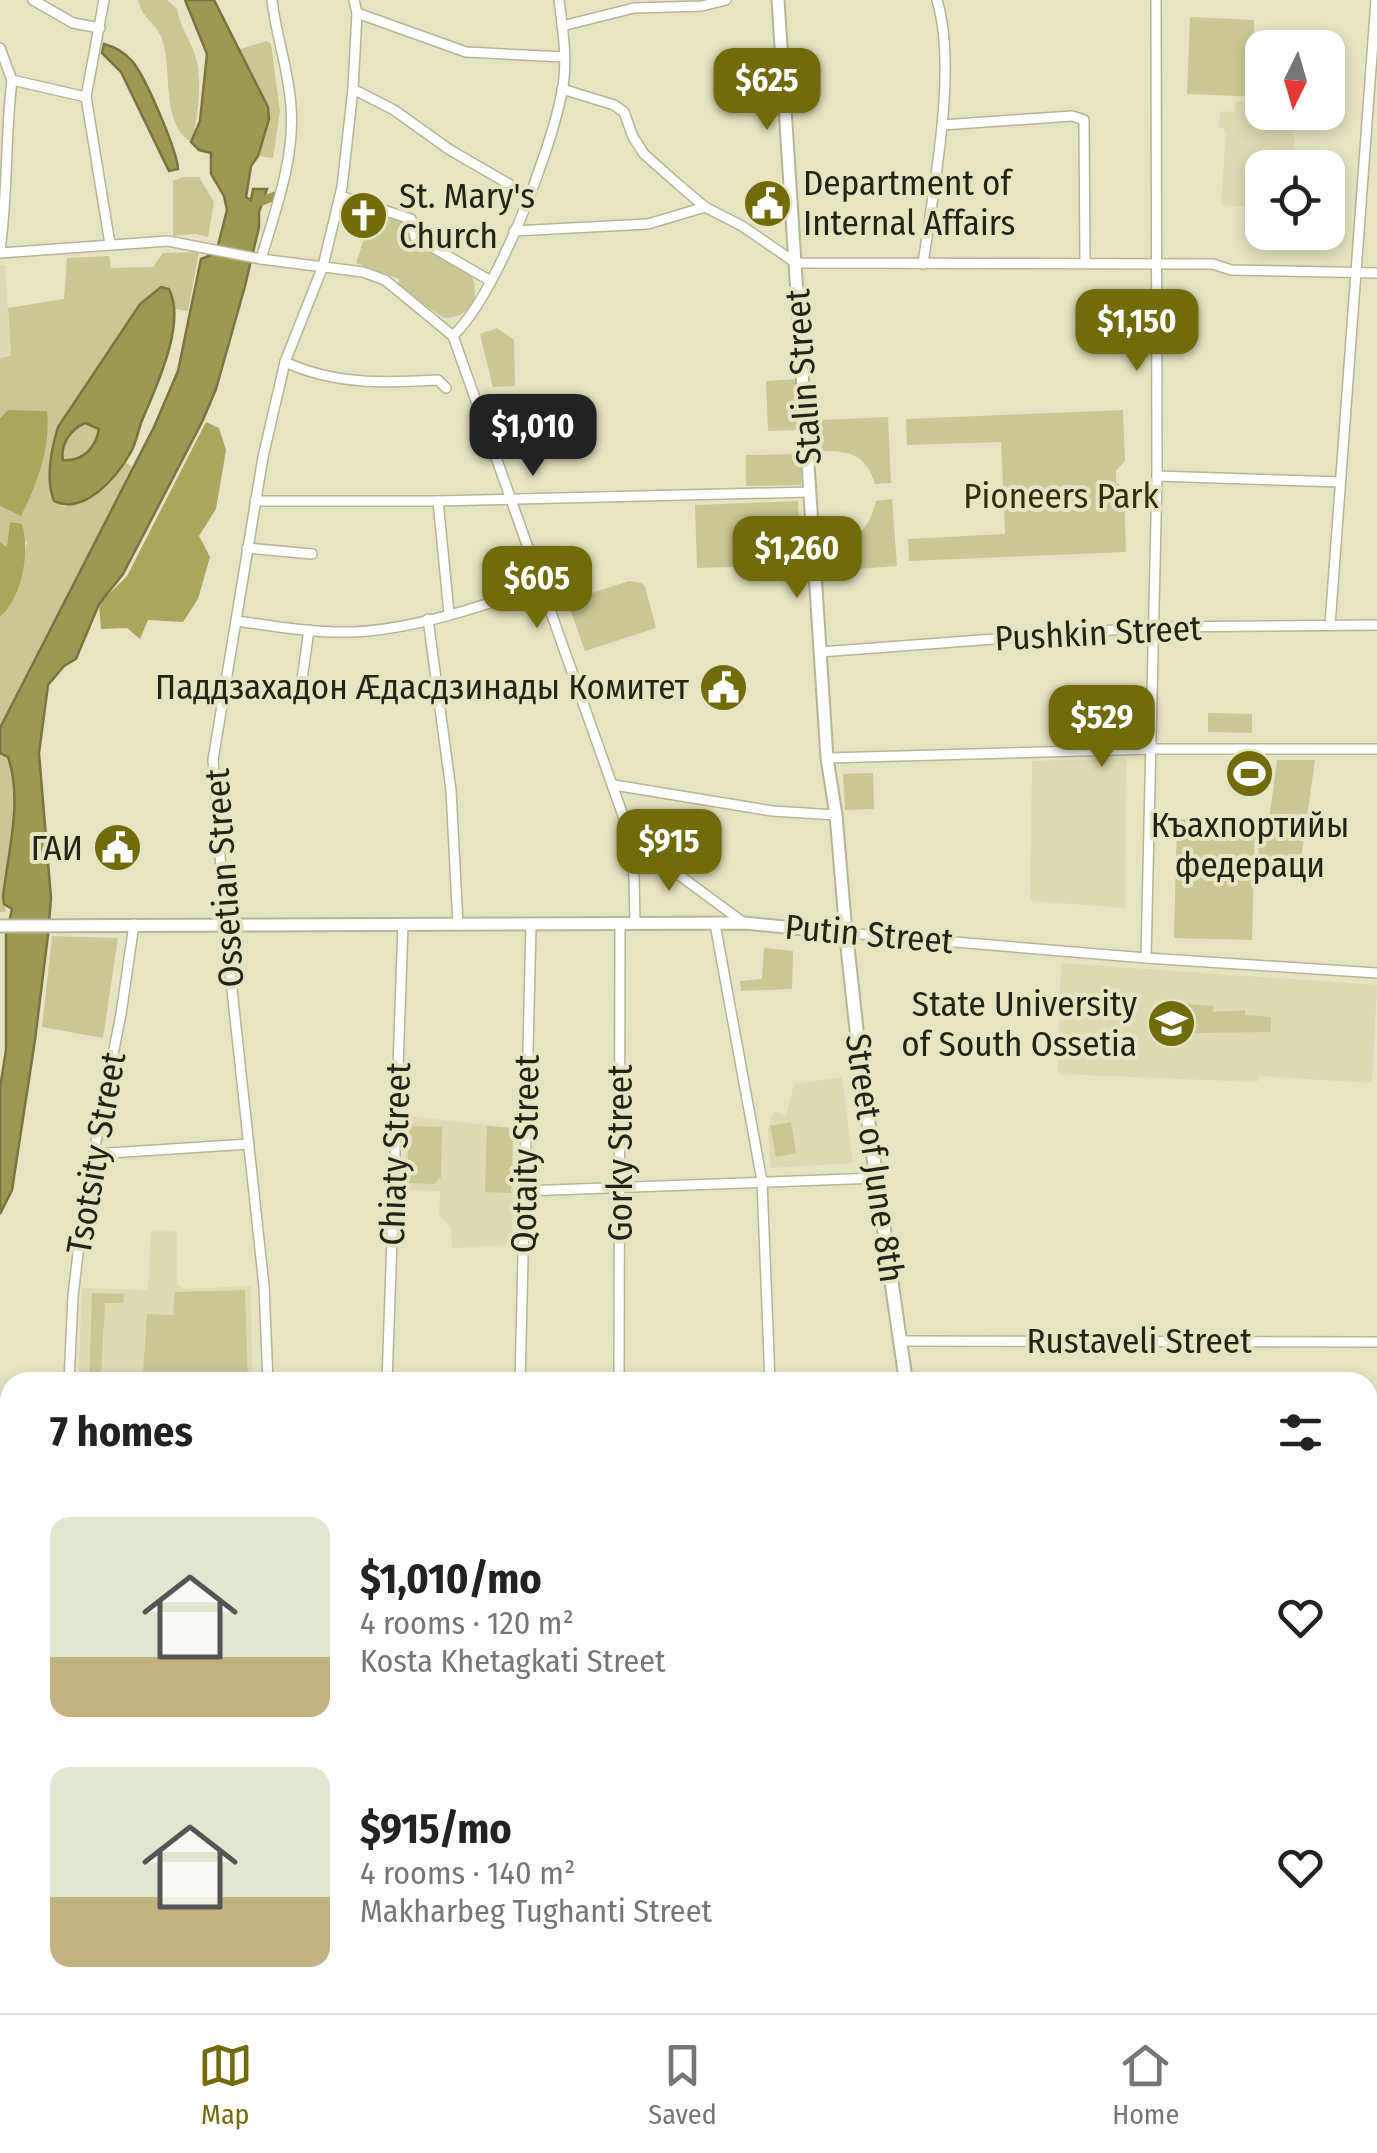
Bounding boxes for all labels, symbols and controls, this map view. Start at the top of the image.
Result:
north arrow [1245,30,1345,130]
map controls [1245,30,1345,250]
pin: $625 [708,48,826,133]
text: $625 [736,61,798,99]
button: locate [1245,150,1345,250]
place label: Department of Internal Affairs [803,162,1016,244]
place label: St. Mary's Church [399,175,535,257]
public building icon: Department of Internal Affairs [742,177,794,229]
church icon: St. Mary's Church [338,190,390,242]
street label: Stalin Street [776,287,830,466]
pin: $1,150 [1056,289,1218,374]
text: $1,150 [1097,302,1177,340]
pin: $1,010 [452,394,614,479]
text: $1,010 [492,407,574,445]
park label: Pioneers Park [963,475,1159,517]
pin: $1,260 [716,516,878,601]
text: $1,260 [755,529,839,567]
pin: $605 [478,546,596,631]
text: $605 [504,559,570,597]
street label: Pushkin Street [994,607,1203,659]
public building icon: Паддзахадон Æдасдзинады Комитет [698,661,750,713]
place label: Паддзахадон Æдасдзинады Комитет [155,666,690,708]
pin: $529 [1043,685,1161,770]
text: $529 [1071,698,1133,736]
sports icon: Къахпортийы федераци [1224,747,1276,799]
street label: Ossetian Street [195,767,253,989]
place label: Къахпортийы федераци [1151,804,1349,886]
pin: $915 [610,809,728,894]
public building icon: ГАИ [92,822,144,874]
text: $915 [639,822,699,860]
place label: ГАИ [31,827,83,869]
street label: Putin Street [783,906,955,962]
place label: State University of South Ossetia [901,983,1137,1065]
school or university icon: State University of South Ossetia [1146,998,1198,1050]
street label: Street of June 8th [837,1031,913,1285]
street label: Tsotsity Street [58,1048,135,1257]
street label: Qotaity Street [502,1054,548,1254]
street label: Chiaty Street [371,1061,419,1246]
street label: Gorky Street [599,1064,641,1241]
street label: Rustaveli Street [1026,1320,1252,1362]
icon: filters [1273,1405,1328,1460]
text: 7 homes [50,1407,193,1457]
text: $1,010/mo [360,1554,542,1604]
icon: home [130,1557,250,1677]
icon: heart [1273,1590,1328,1645]
text: 4 rooms · 120 m² [360,1604,574,1642]
text: Kosta Khetagkati Street [360,1642,666,1680]
text: $915/mo [360,1804,512,1854]
icon: home [130,1807,250,1927]
icon: heart [1273,1840,1328,1895]
text: 4 rooms · 140 m² [360,1854,575,1892]
text: Makharbeg Tughanti Street [360,1892,712,1930]
tab: Map [198,2038,253,2131]
tab: Saved [648,2038,717,2131]
tab: Home [1112,2038,1179,2131]

